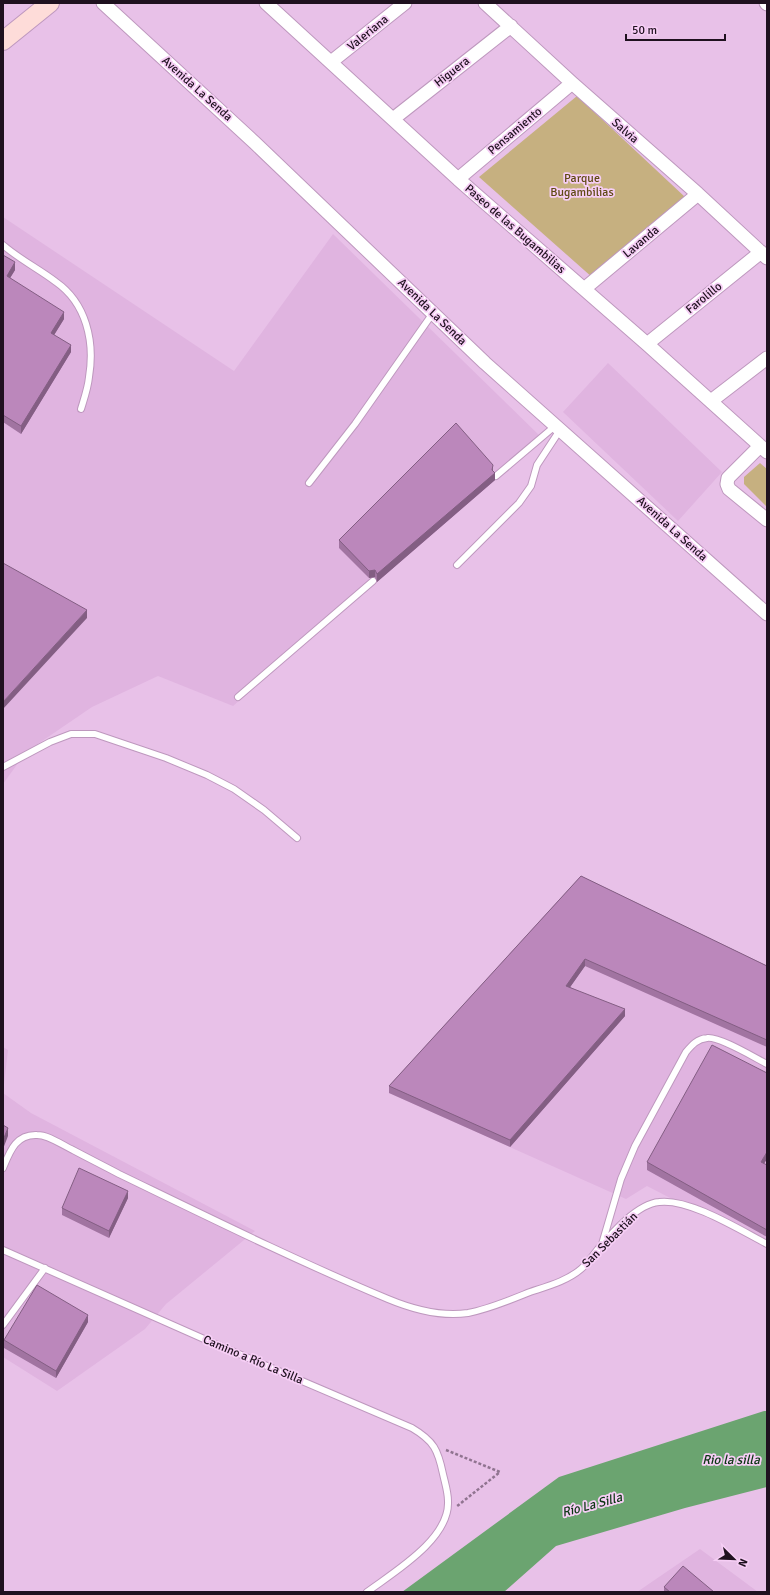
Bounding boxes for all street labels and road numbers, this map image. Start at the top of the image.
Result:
street label: Valeriana [344,12,392,54]
street label: Avenida La Senda [159,53,235,125]
street label: Higuera [431,54,473,90]
street label: Pensamiento [485,104,545,158]
street label: Salvia [608,115,642,147]
street label: Paseo de las Bugambilias [462,181,568,277]
street label: Lavanda [620,223,662,261]
street label: Avenida La Senda [394,275,470,349]
street label: Farolillo [683,279,725,317]
street label: Avenida La Senda [634,493,710,565]
street label: San Sebastián [579,1209,641,1271]
street label: Camino a Río La Silla [201,1332,305,1388]

